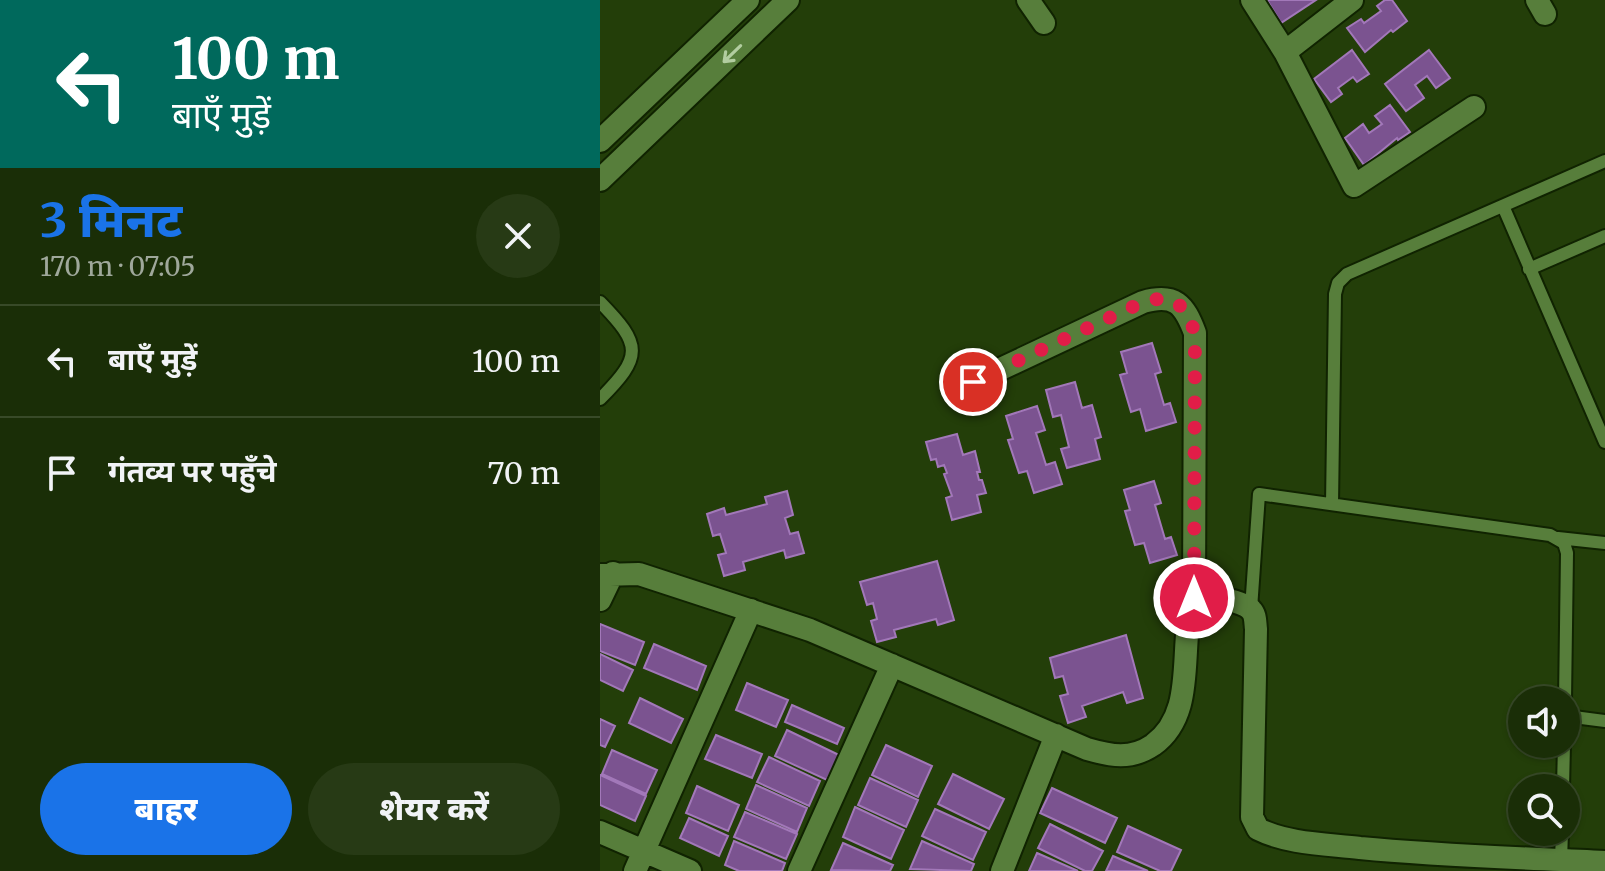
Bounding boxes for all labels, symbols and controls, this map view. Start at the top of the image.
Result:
text: 100 m [172,24,340,94]
icon: left [40,32,144,136]
one-way arrow [723,44,742,63]
text: बाएँ मुड़ें [172,93,271,138]
text: 3 मिनट [40,190,182,250]
button: close [476,194,560,278]
text: 170 m · 07:05 [40,250,196,283]
icon: left [40,339,84,383]
text: बाएँ मुड़ें [108,340,197,378]
text: 100 m [472,342,560,380]
pin [939,348,1007,416]
icon: arrive [951,360,995,404]
icon: arrive [40,451,84,495]
text: गंतव्य पर पहुँचे [108,452,276,490]
text: 70 m [487,454,560,492]
position arrow [1152,556,1236,640]
map controls [1508,686,1580,846]
button: sound [1508,686,1580,758]
button: बाहर [40,763,292,855]
button: शेयर करें [308,763,560,855]
button: search [1508,774,1580,846]

